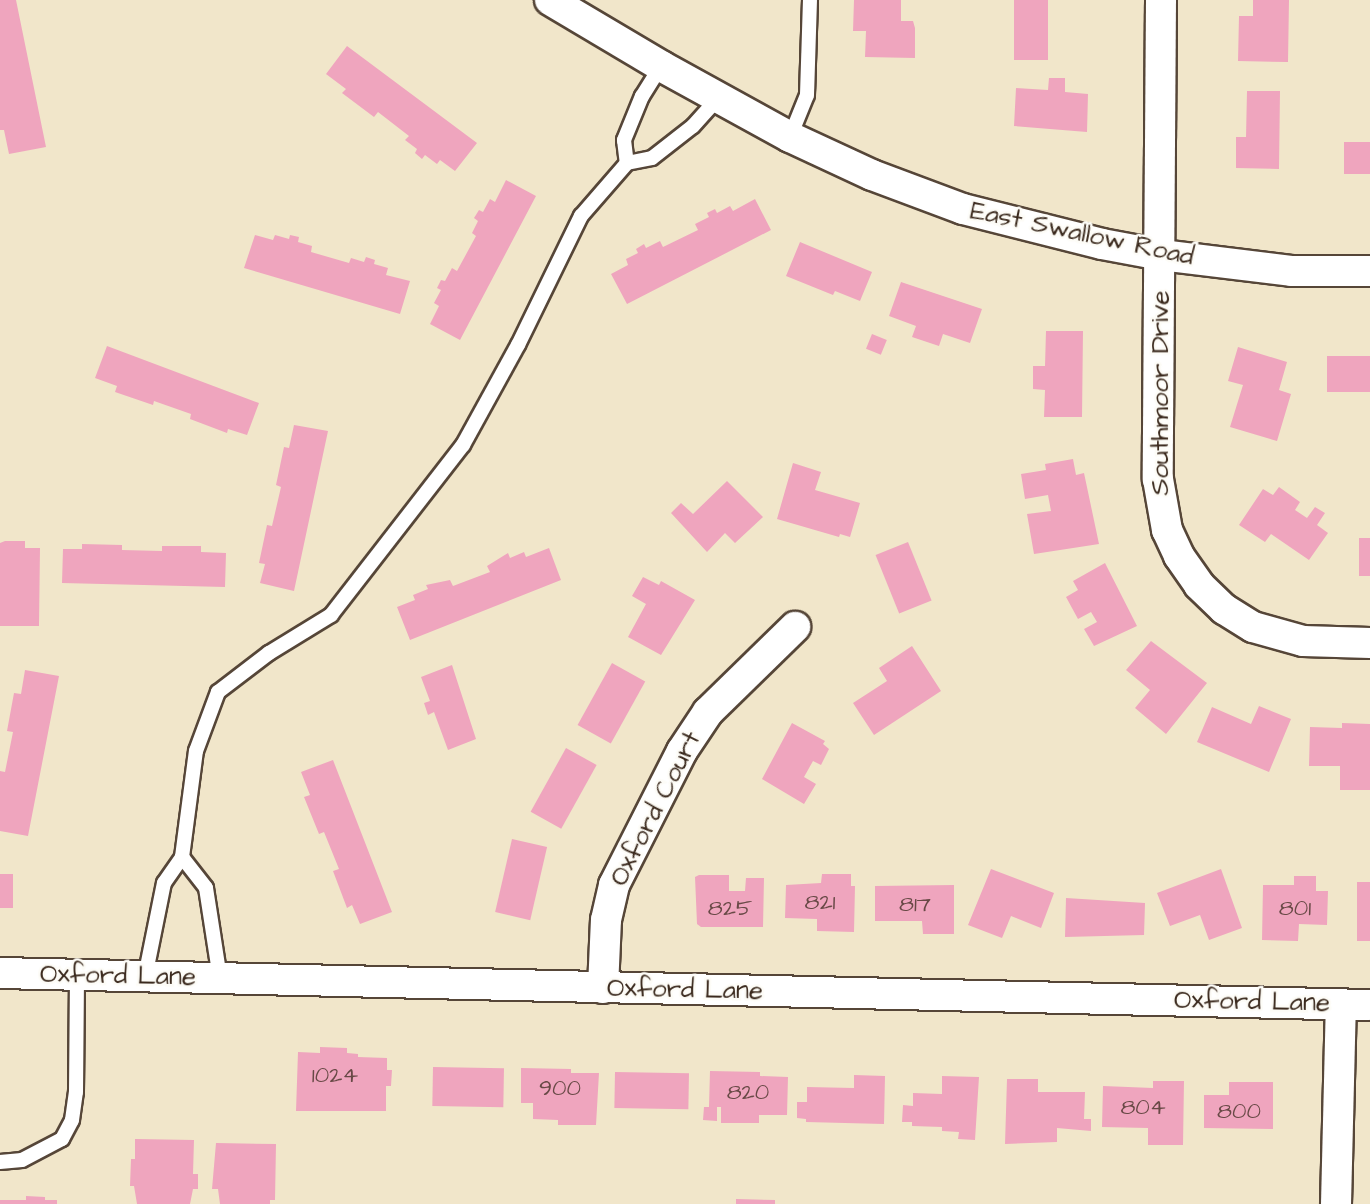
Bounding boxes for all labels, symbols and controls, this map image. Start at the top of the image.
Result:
street label: East Swallow Road [967,195,1197,273]
street label: Southmoor Drive [1145,291,1177,495]
street label: Oxford Court [604,727,708,891]
house number: 821 [804,888,836,916]
house number: 817 [899,890,931,918]
house number: 825 [708,894,752,922]
house number: 801 [1279,894,1311,922]
street label: Oxford Lane [40,959,196,993]
street label: Oxford Lane [607,973,763,1007]
street label: Oxford Lane [1174,985,1330,1019]
house number: 1024 [312,1061,358,1089]
house number: 900 [539,1074,581,1102]
house number: 820 [727,1078,769,1106]
house number: 804 [1120,1093,1166,1121]
house number: 800 [1217,1097,1261,1125]

